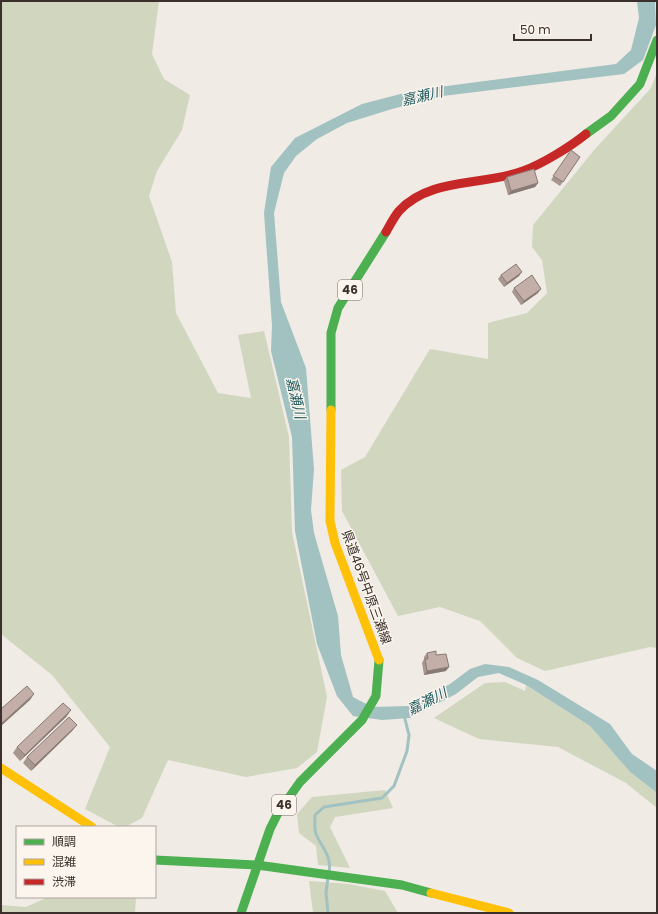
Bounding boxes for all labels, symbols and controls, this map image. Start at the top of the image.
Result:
scale bar [514,16,591,42]
text: 50 m [520,21,551,38]
water label: 嘉瀬川 [399,81,447,110]
road number: 46 [338,280,362,300]
water label: 嘉瀬川 [282,375,311,423]
street label: 県道46号中原三瀬線 [337,527,396,647]
water label: 嘉瀬川 [404,682,452,719]
road number: 46 [272,795,296,815]
legend [16,826,156,898]
text: 順調 [52,833,76,850]
text: 混雑 [52,853,76,870]
text: 渋滞 [52,873,76,890]

